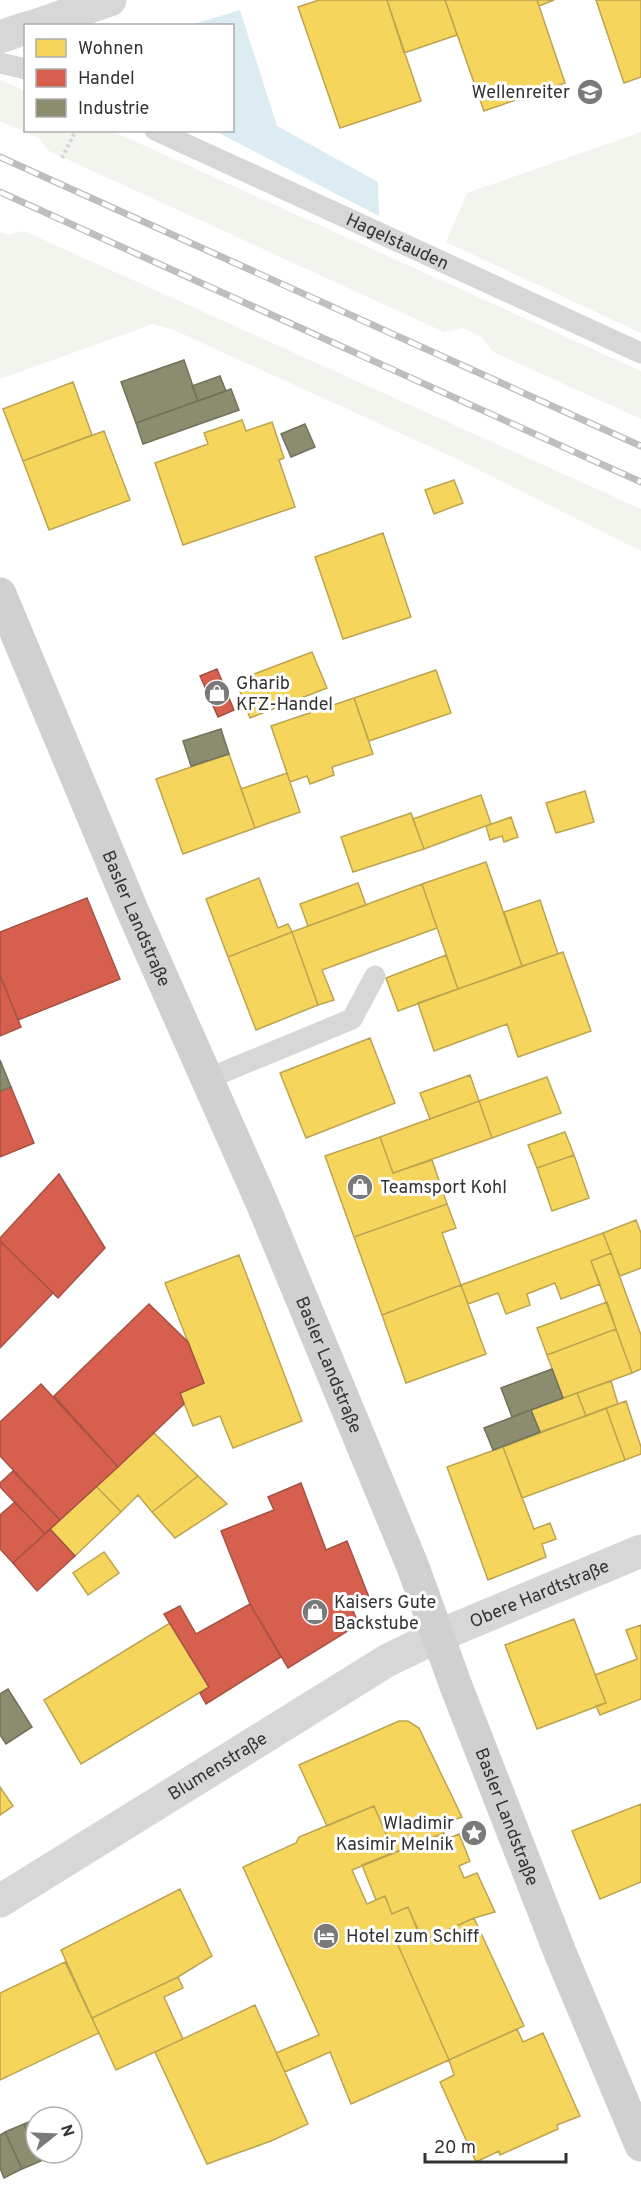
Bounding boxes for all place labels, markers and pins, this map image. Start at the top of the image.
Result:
school or university icon: Wellenreiter [575,77,605,107]
place label: Wellenreiter [472,82,570,105]
place label: Gharib KFZ-Handel [236,673,333,717]
shop icon: Gharib KFZ-Handel [202,678,232,708]
shop icon: Teamsport Kohl [345,1172,375,1202]
place label: Teamsport Kohl [380,1177,507,1200]
place label: Kaisers Gute Backstube [334,1592,436,1636]
shop icon: Kaisers Gute Backstube [300,1597,330,1627]
place label: Wladimir Kasimir Melnik [336,1813,454,1857]
place icon: Wladimir Kasimir Melnik [459,1818,489,1848]
hotel icon: Hotel zum Schiff [311,1921,341,1951]
place label: Hotel zum Schiff [346,1926,479,1949]

